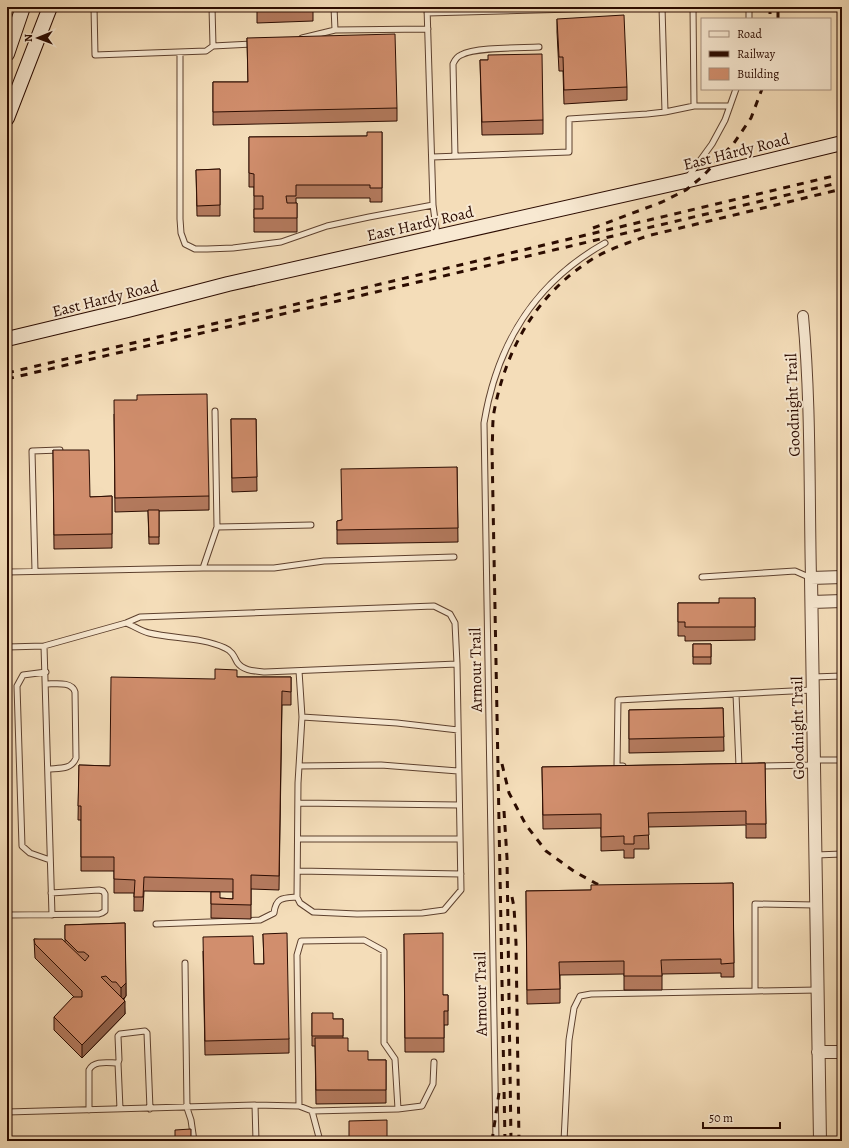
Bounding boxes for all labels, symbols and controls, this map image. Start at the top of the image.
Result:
north arrow [18,18,58,58]
legend [701,18,831,90]
text: Road [737,26,763,42]
text: N [21,34,36,42]
text: Railway [737,46,776,62]
text: Building [737,66,779,82]
street label: East Hardy Road [681,128,792,176]
street label: East Hardy Road [365,201,476,247]
street label: East Hardy Road [50,275,161,323]
street label: Goodnight Trail [780,353,806,457]
street label: Armour Trail [464,627,488,713]
street label: Goodnight Trail [786,676,810,780]
street label: Armour Trail [469,951,493,1037]
scale bar [703,1104,780,1130]
text: 50 m [709,1110,733,1126]

